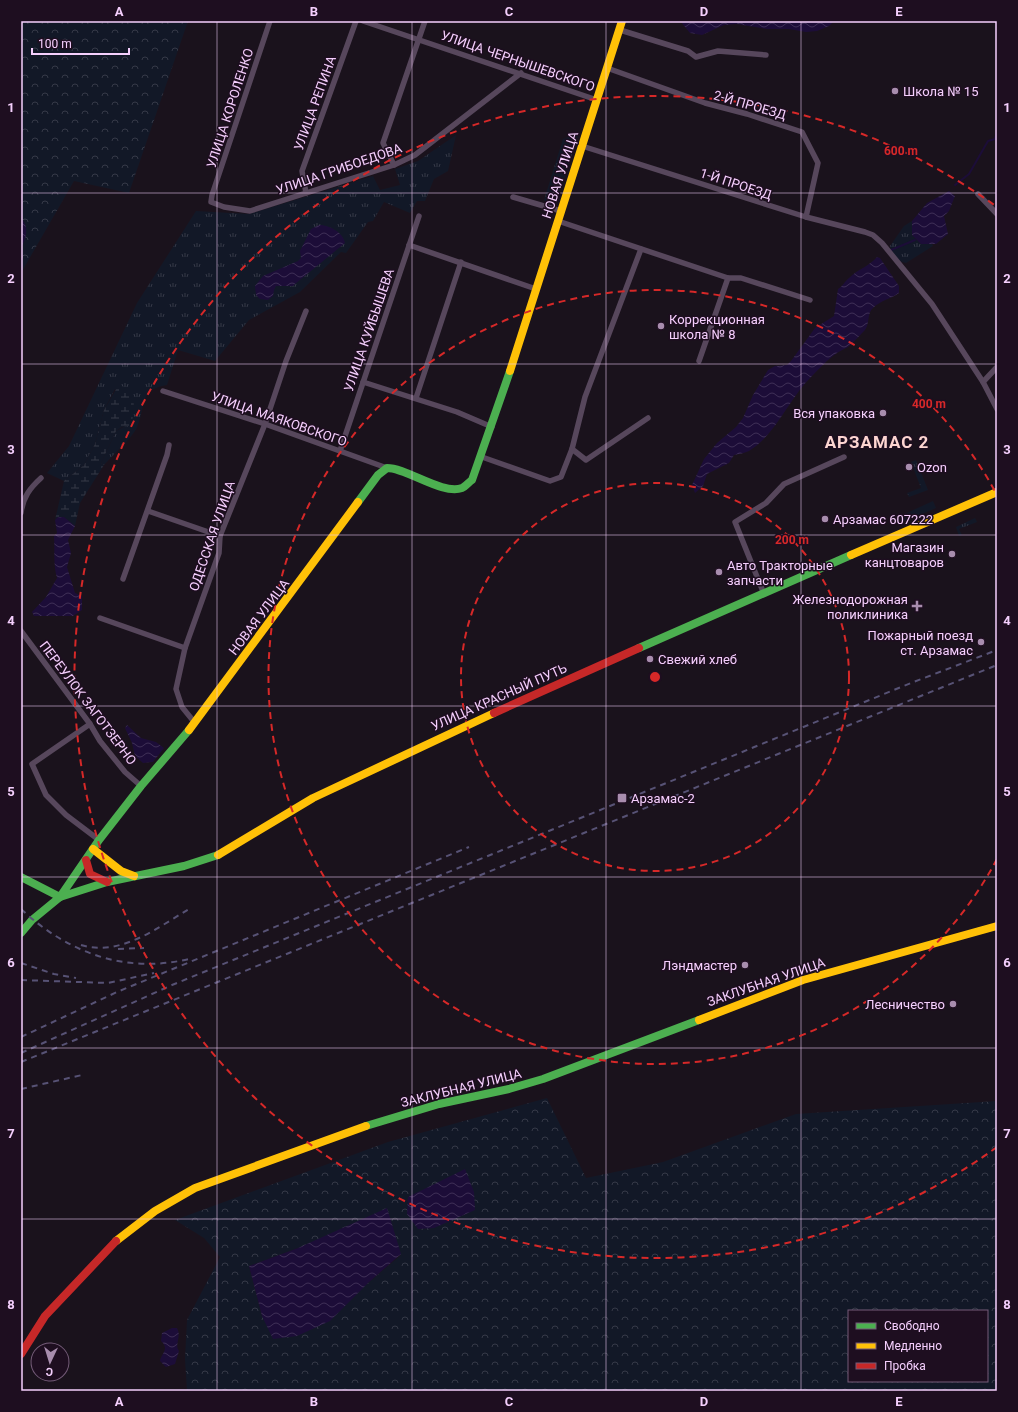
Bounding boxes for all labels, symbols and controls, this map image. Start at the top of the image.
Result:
text: A [115,4,124,19]
text: B [310,4,318,19]
text: C [505,4,514,19]
text: D [700,4,708,19]
text: E [895,4,903,19]
street label: УЛИЦА ЧЕРНЫШЕВСКОГО [439,28,597,94]
scale bar [32,30,129,56]
text: 100 m [38,37,72,51]
street label: УЛИЦА КОРОЛЕНКО [204,46,256,170]
street label: УЛИЦА РЕПИНА [291,53,339,152]
place label: Школа № 15 [903,84,978,99]
marker: Школа № 15 [890,86,900,96]
street label: 2-Й ПРОЕЗД [712,87,788,123]
text: 1 [7,100,15,115]
text: 1 [1003,100,1011,115]
street label: НОВАЯ УЛИЦА [539,129,581,220]
street label: УЛИЦА ГРИБОЕДОВА [274,140,404,198]
text: 600 m [884,144,918,158]
street label: 1-Й ПРОЕЗД [698,165,774,203]
street label: УЛИЦА КУЙБЫШЕВА [341,266,397,393]
text: 2 [7,271,15,286]
text: 2 [1003,271,1011,286]
place label: Коррекционная школа № 8 [669,312,765,342]
marker: Коррекционная школа № 8 [656,321,666,331]
street label: УЛИЦА МАЯКОВСКОГО [209,389,349,449]
text: 400 m [912,397,946,411]
place label: Вся упаковка [793,406,875,421]
marker: Вся упаковка [878,408,888,418]
district label: АРЗАМАС 2 [825,432,929,452]
text: 3 [7,442,15,457]
text: 3 [1003,442,1011,457]
place label: Ozon [917,460,947,475]
marker: Ozon [904,462,914,472]
street label: ОДЕССКАЯ УЛИЦА [186,478,238,593]
place label: Арзамас 607222 [833,512,933,527]
marker: Арзамас 607222 [820,514,830,524]
text: 200 m [775,533,809,547]
place label: Магазин канцтоваров [865,540,944,570]
marker: Магазин канцтоваров [947,549,957,559]
place label: Авто Тракторные запчасти [727,558,833,588]
marker: Авто Тракторные запчасти [714,567,724,577]
street label: НОВАЯ УЛИЦА [226,576,293,658]
place label: Железнодорожная поликлиника [793,592,908,622]
marker: Железнодорожная поликлиника [911,600,923,612]
text: 4 [7,613,15,628]
text: 4 [1003,613,1011,628]
place label: Пожарный поезд ст. Арзамас [868,628,973,658]
marker: Пожарный поезд ст. Арзамас [976,637,986,647]
street label: ПЕРЕУЛОК ЗАГОТЗЕРНО [37,638,139,768]
place label: Свежий хлеб [658,652,737,667]
marker: Свежий хлеб [645,654,655,664]
street label: УЛИЦА КРАСНЫЙ ПУТЬ [429,660,569,734]
centre of rings [648,670,662,684]
text: 5 [7,784,15,799]
text: 5 [1003,784,1011,799]
place label: Арзамас-2 [631,791,695,806]
marker: Арзамас-2 [616,792,628,804]
text: 6 [7,955,15,970]
street label: ЗАКЛУБНАЯ УЛИЦА [705,955,828,1009]
text: 6 [1003,955,1011,970]
place label: Лэндмастер [662,958,737,973]
marker: Лэндмастер [740,960,750,970]
place label: Лесничество [865,997,945,1012]
marker: Лесничество [948,999,958,1009]
street label: ЗАКЛУБНАЯ УЛИЦА [399,1066,523,1110]
text: 7 [7,1126,15,1141]
text: 7 [1003,1126,1011,1141]
text: 8 [7,1297,15,1312]
text: 8 [1003,1297,1011,1312]
legend [848,1310,988,1382]
text: Свободно [884,1319,940,1333]
text: Медленно [884,1339,942,1353]
north arrow [30,1342,70,1382]
text: Пробка [884,1359,926,1373]
text: С [45,1365,53,1378]
text: A [115,1394,124,1409]
text: B [310,1394,318,1409]
text: C [505,1394,514,1409]
text: D [700,1394,708,1409]
text: E [895,1394,903,1409]

